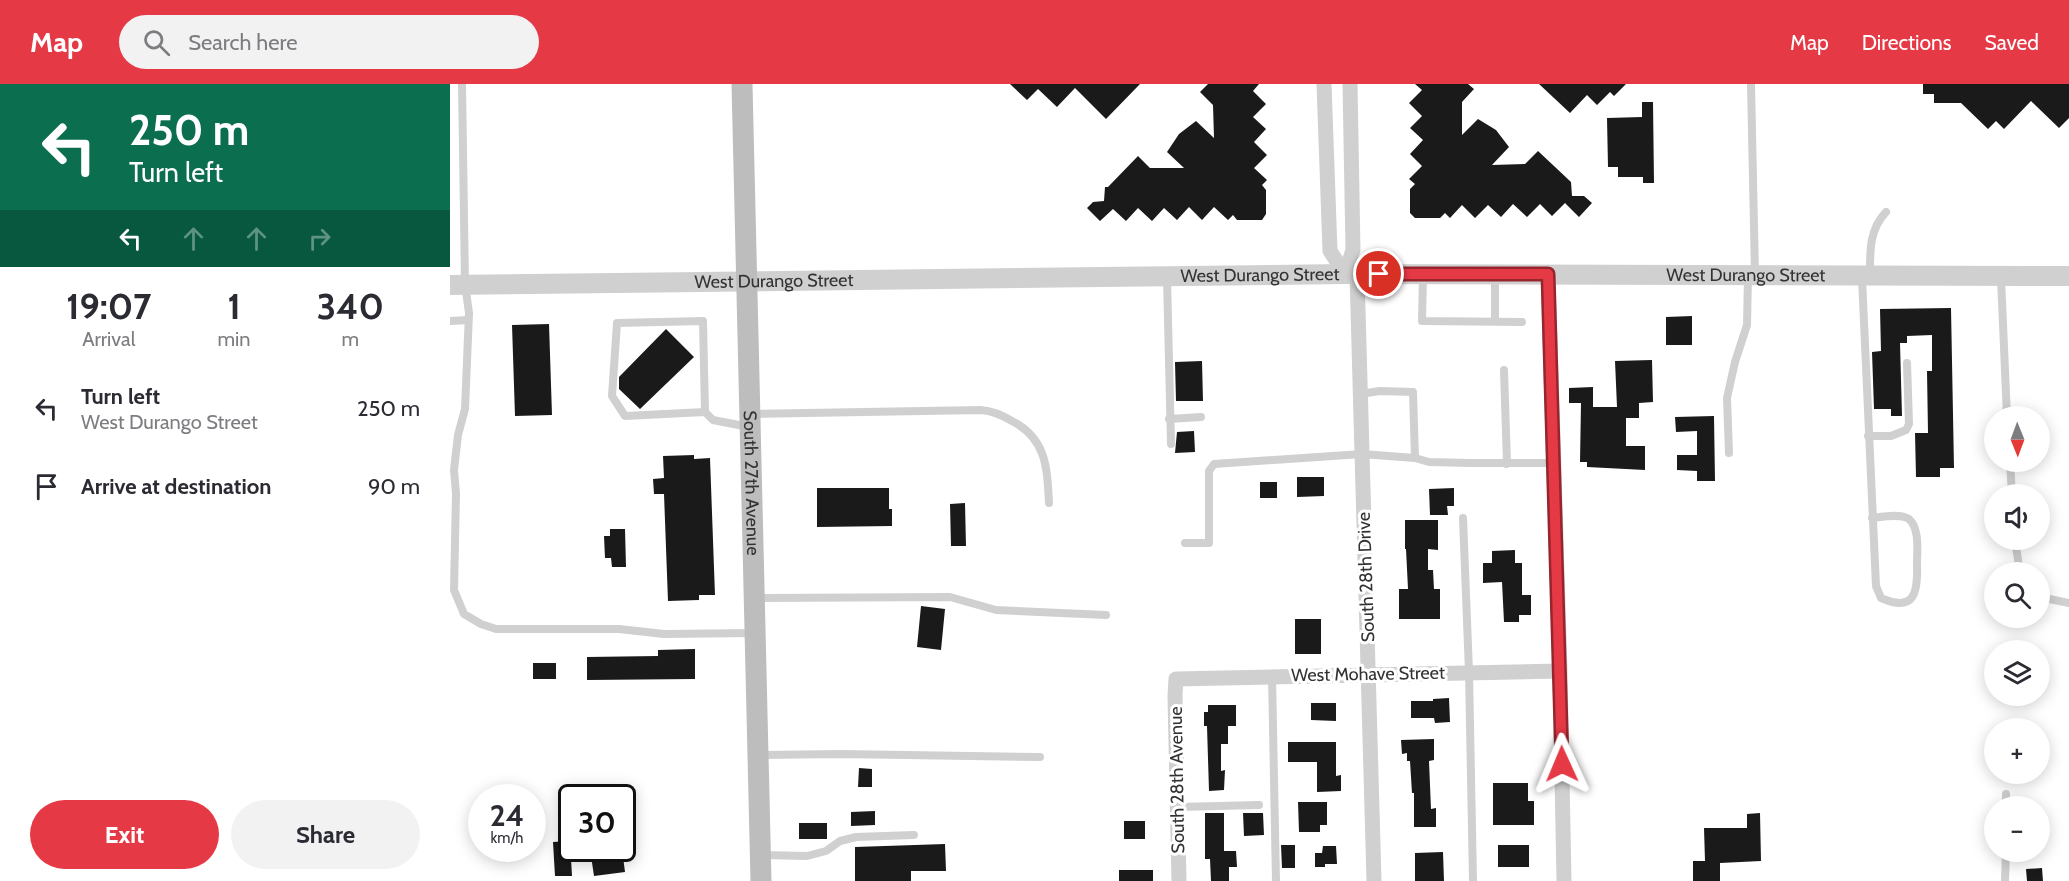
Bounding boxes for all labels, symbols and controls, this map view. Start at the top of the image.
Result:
search box [119,15,539,69]
text: Map [30,25,83,59]
icon: search [140,26,173,59]
text: Search here [188,29,297,56]
text: Map [1790,30,1829,55]
text: Directions [1862,30,1951,55]
text: Saved [1984,30,2039,55]
text: 250 m [129,104,249,156]
icon: left [30,108,108,186]
text: Turn left [129,156,223,189]
icon: left [114,222,147,255]
icon: ahead [177,222,210,255]
icon: ahead [240,222,273,255]
icon: right [303,222,336,255]
pin [1353,248,1404,299]
icon: arrive [1362,257,1395,290]
street label: West Durango Street [1180,263,1340,287]
street label: West Durango Street [1666,264,1826,286]
street label: West Durango Street [694,269,854,293]
text: 19:07 [66,284,151,328]
text: 1 [227,284,241,328]
text: 340 [317,284,384,328]
text: Arrival [82,327,135,351]
text: min [218,327,251,351]
text: m [341,327,359,351]
text: Turn left [81,383,160,410]
icon: left [30,392,63,425]
text: 250 m [357,395,420,422]
north arrow [1984,406,2050,472]
map controls [1984,406,2050,862]
text: West Durango Street [81,410,258,434]
street label: South 27th Avenue [739,410,764,556]
icon: arrive [30,470,63,503]
text: Arrive at destination [81,473,271,500]
text: 90 m [368,473,420,500]
button: sound [1984,484,2050,550]
street label: South 28th Drive [1353,511,1379,643]
button: search [1984,562,2050,628]
button: layers [1984,640,2050,706]
street label: West Mohave Street [1291,662,1445,686]
street label: South 28th Avenue [1165,706,1189,854]
button: + [1984,718,2050,784]
position arrow [1530,732,1594,796]
speed limit sign: 30 [558,784,636,862]
button: − [1984,796,2050,862]
text: 24 [490,797,524,834]
button: Exit [30,800,219,869]
button: Share [231,800,420,869]
text: km/h [491,829,523,847]

